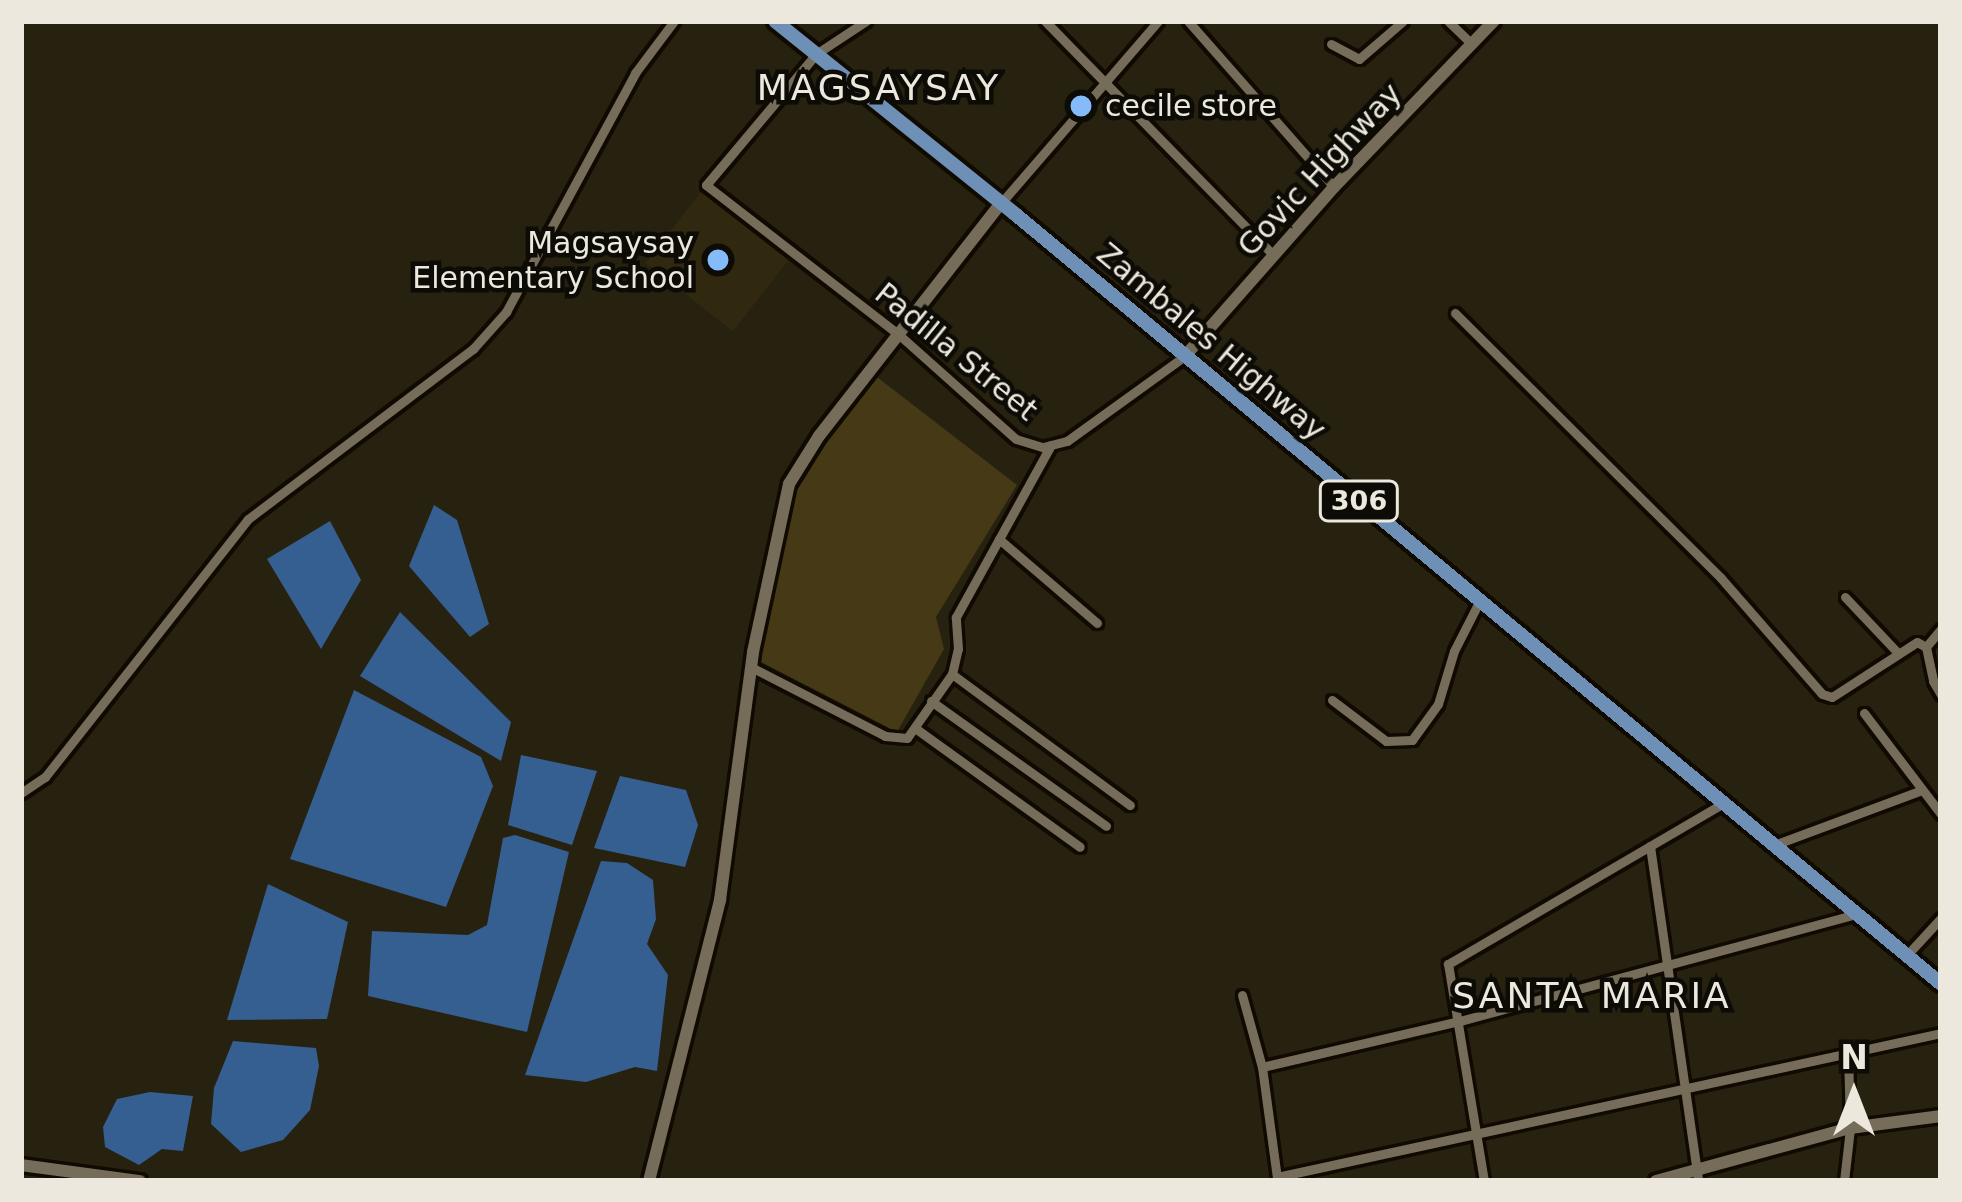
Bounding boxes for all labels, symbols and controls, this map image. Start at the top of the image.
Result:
district label: MAGSAYSAY [757,66,1001,110]
street label: Govic Highway [1231,76,1409,264]
place label: cecile store [1105,88,1277,124]
marker: cecile store [1068,93,1094,119]
place label: Magsaysay Elementary School [412,225,694,296]
street label: Zambales Highway [1089,236,1333,448]
marker: Magsaysay Elementary School [705,247,731,273]
street label: Padilla Street [868,276,1044,428]
road number: 306 [1317,480,1401,522]
district label: SANTA MARIA [1452,974,1732,1018]
north arrow [1794,1034,1914,1154]
text: N [1840,1038,1868,1077]

